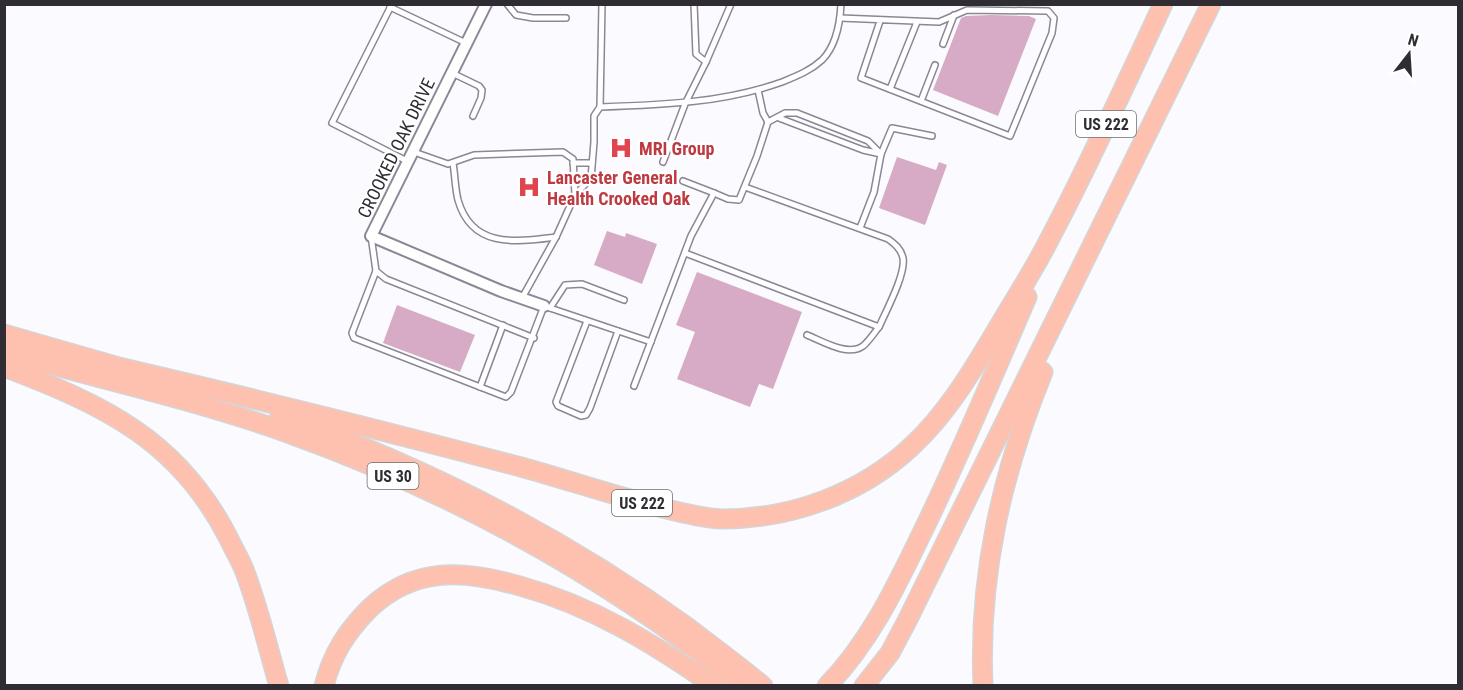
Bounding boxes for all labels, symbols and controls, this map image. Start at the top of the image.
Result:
north arrow [1379,24,1439,84]
text: N [1406,30,1421,51]
street label: CROOKED OAK DRIVE [353,75,439,221]
road number: US 222 [1076,111,1136,137]
hospital icon: MRI Group [608,135,634,161]
place label: MRI Group [639,138,715,159]
place label: Lancaster General Health Crooked Oak [547,167,690,209]
hospital icon: Lancaster General Health Crooked Oak [516,174,542,200]
road number: US 30 [368,463,418,489]
road number: US 222 [612,490,672,516]

